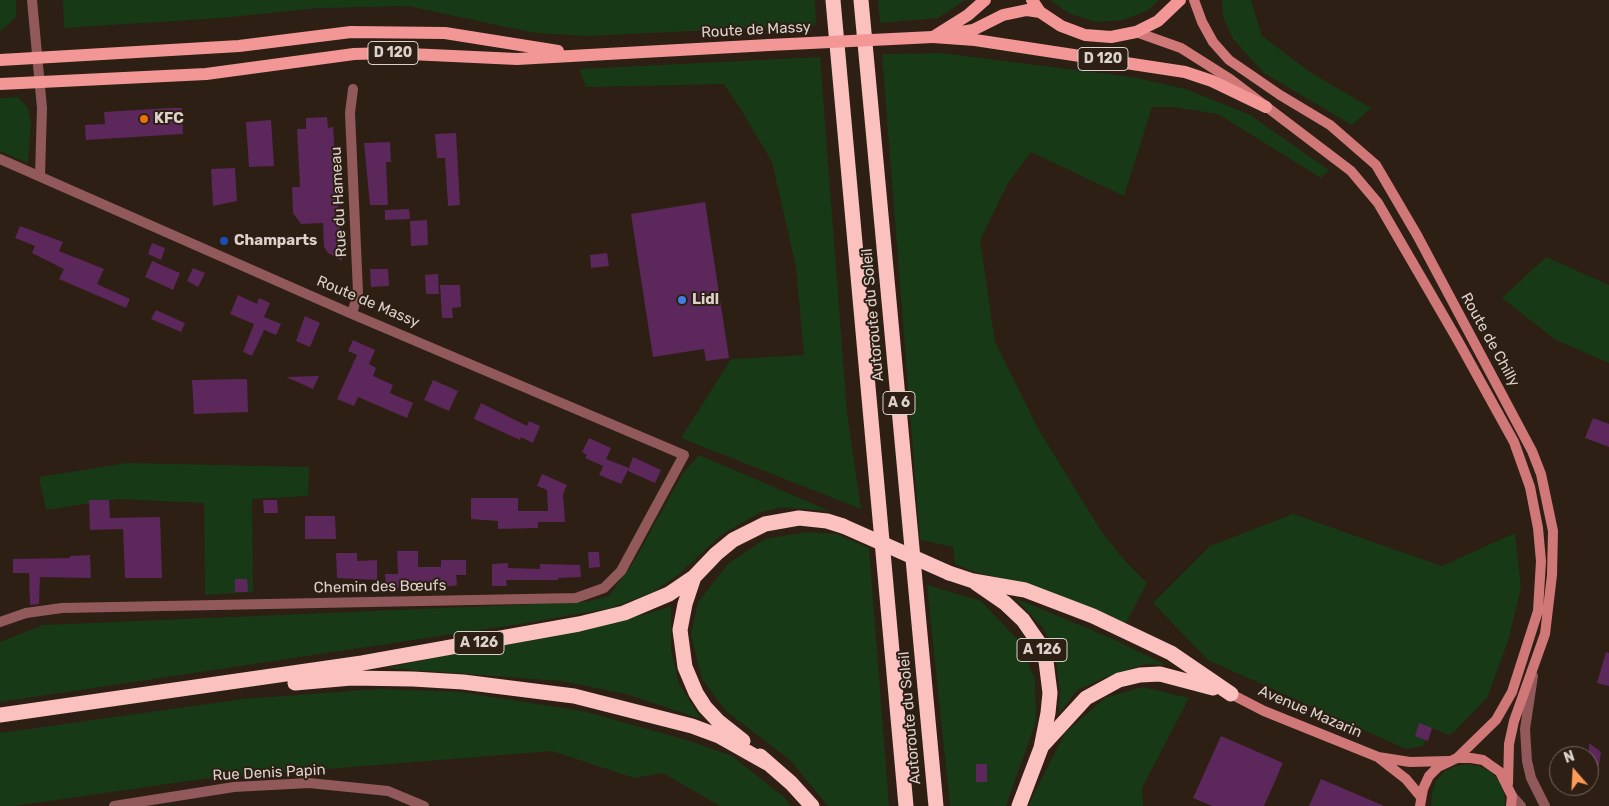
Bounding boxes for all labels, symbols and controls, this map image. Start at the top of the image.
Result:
street label: Route de Massy [701,18,811,42]
road number: D 120 [368,42,418,64]
road number: D 120 [1078,48,1128,70]
place label: KFC [154,110,184,128]
marker: KFC [138,113,150,125]
street label: Rue du Hameau [327,146,351,258]
place label: Champarts [234,232,317,250]
marker: Champarts [218,235,230,247]
street label: Autoroute du Soleil [858,248,888,382]
street label: Route de Massy [314,272,422,332]
street label: Route de Chilly [1457,290,1523,390]
place label: Lidl [692,291,719,309]
marker: Lidl [676,294,688,306]
road number: A 6 [883,392,915,414]
street label: Chemin des Bœufs [314,577,446,597]
road number: A 126 [454,632,504,654]
road number: A 126 [1017,638,1067,662]
street label: Autoroute du Soleil [895,651,925,785]
street label: Avenue Mazarin [1256,682,1364,742]
north arrow [1549,746,1599,796]
text: N [1562,748,1577,767]
street label: Rue Denis Papin [212,761,326,785]

